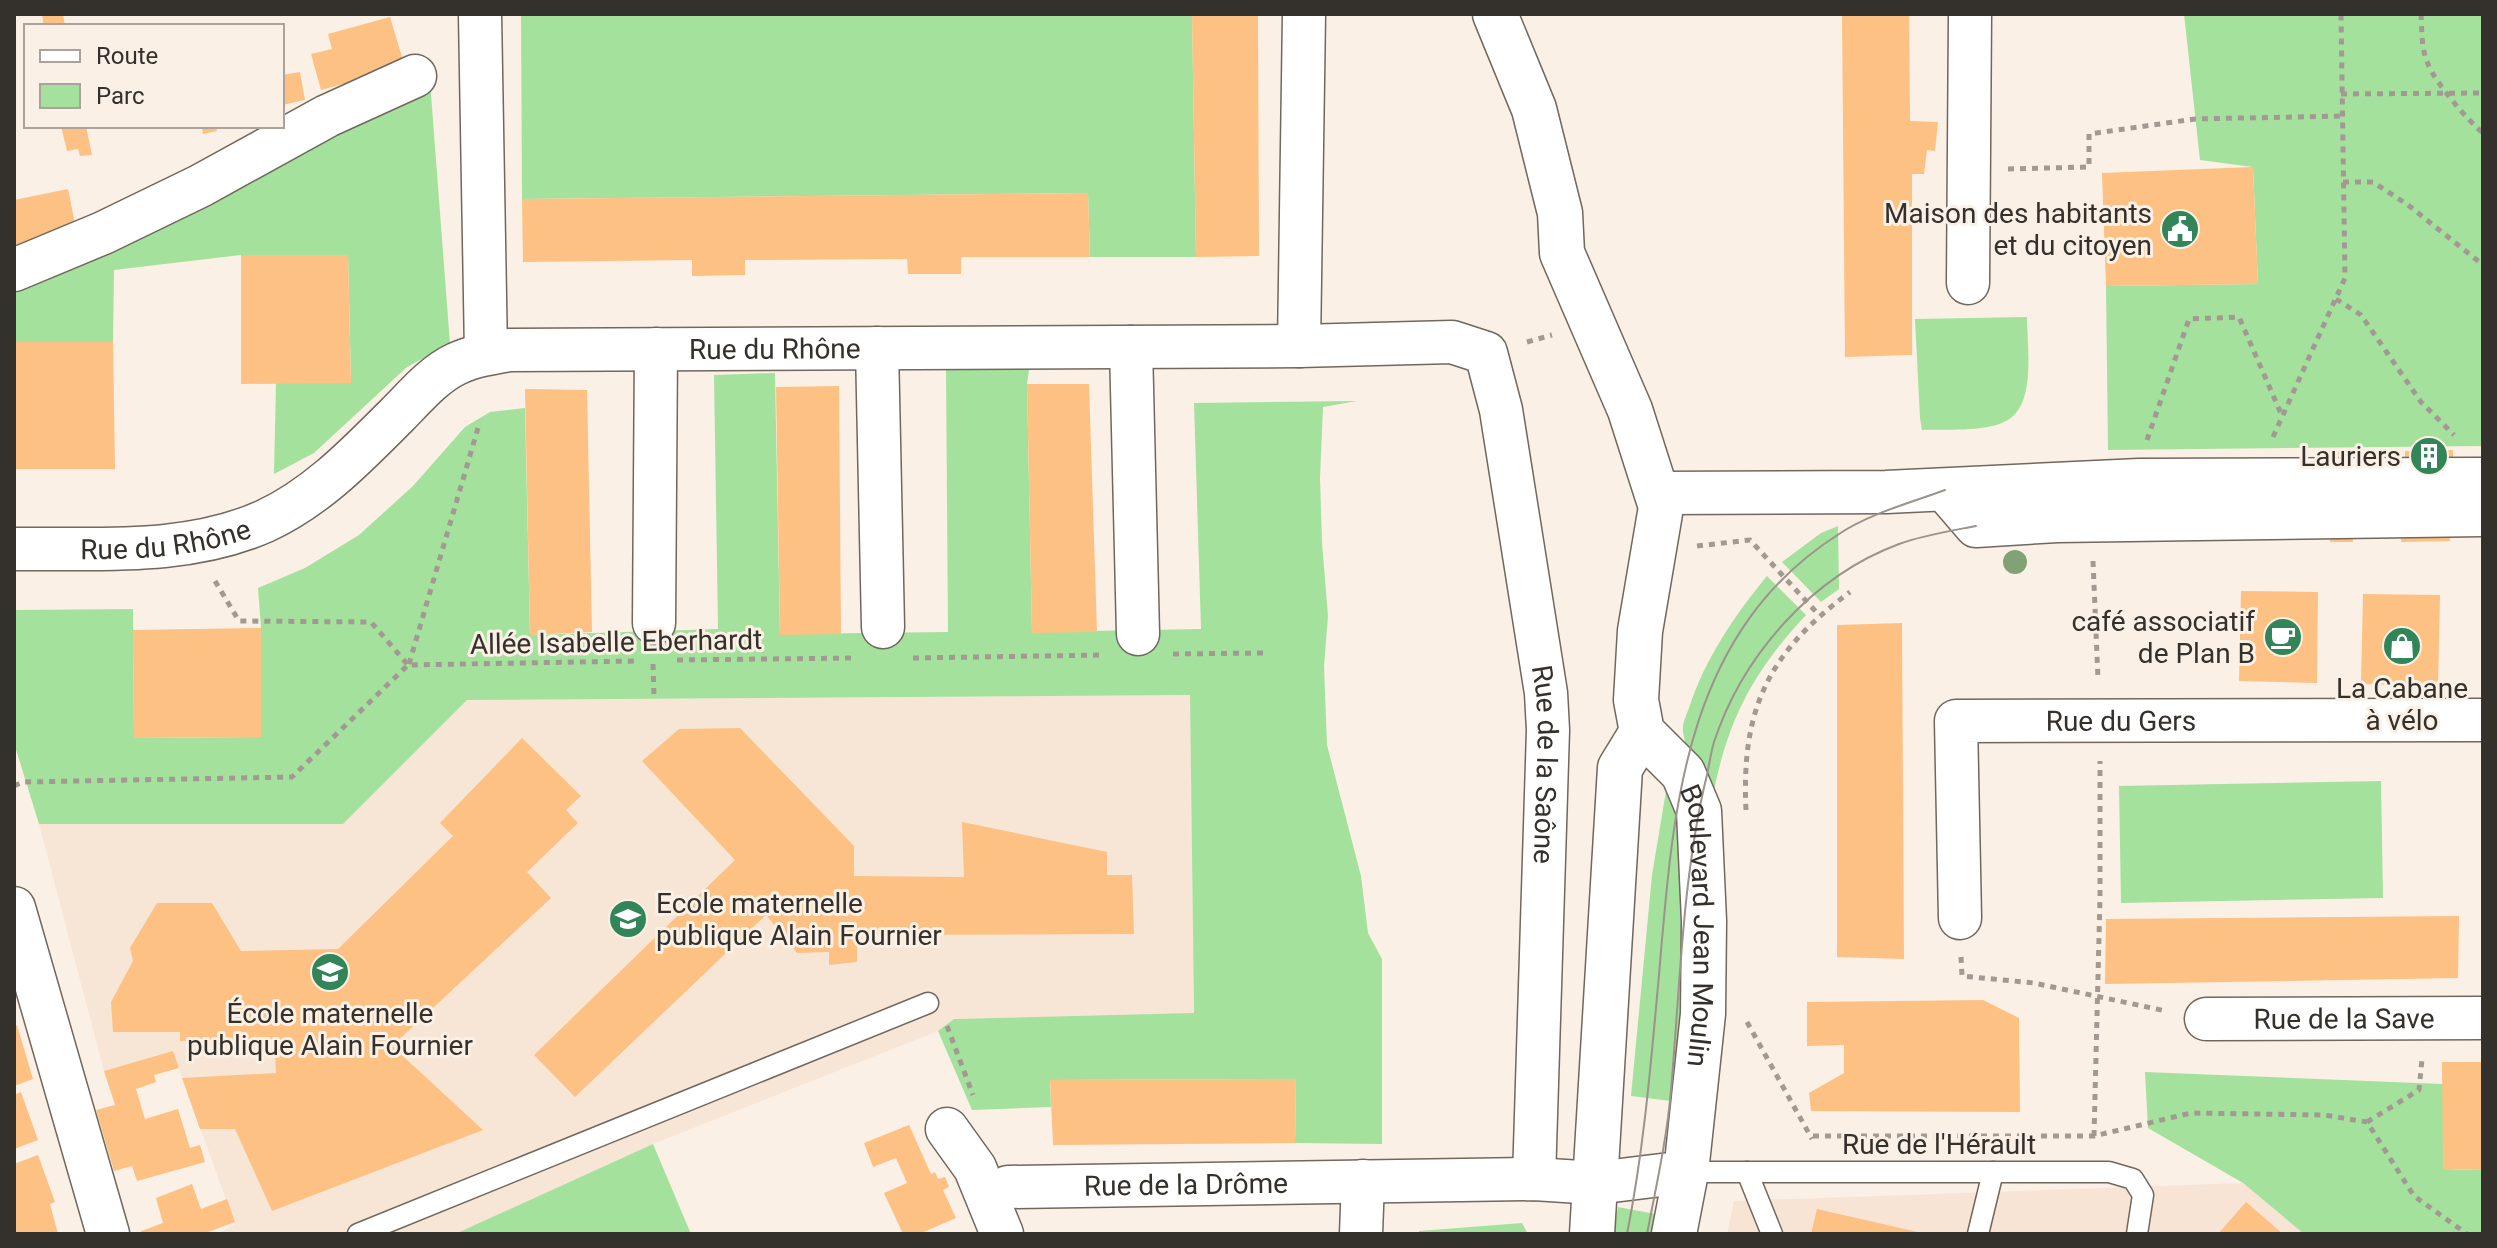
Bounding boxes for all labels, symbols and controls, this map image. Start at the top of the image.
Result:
legend [24,24,284,128]
text: Route [96,42,158,70]
text: Parc [96,82,145,110]
place label: Maison des habitants et du citoyen [1884,197,2152,262]
public building icon: Maison des habitants et du citoyen [2159,208,2201,250]
street label: Rue du Rhône [689,332,861,366]
building icon: Lauriers [2408,435,2450,477]
place label: Lauriers [2300,440,2401,473]
street label: Rue du Rhône [80,512,255,566]
place label: café associatif de Plan B [2071,605,2255,670]
cafe icon: café associatif de Plan B [2262,616,2304,658]
street label: Allée Isabelle Eberhardt [469,623,763,661]
shop icon: La Cabane à vélo [2381,625,2423,667]
street label: Rue de la Saône [1525,663,1565,865]
place label: La Cabane à vélo [2336,672,2468,737]
street label: Rue du Gers [2046,704,2196,737]
street label: Boulevard Jean Moulin [1673,779,1721,1069]
place label: Ecole maternelle publique Alain Fournier [656,887,942,952]
school or university icon: Ecole maternelle publique Alain Fournier [607,898,649,940]
school or university icon: École maternelle publique Alain Fournier [309,951,351,993]
place label: École maternelle publique Alain Fournier [187,997,473,1062]
street label: Rue de la Save [2253,1002,2435,1035]
street label: Rue de l'Hérault [1842,1128,2036,1161]
street label: Rue de la Drôme [1084,1166,1288,1202]

